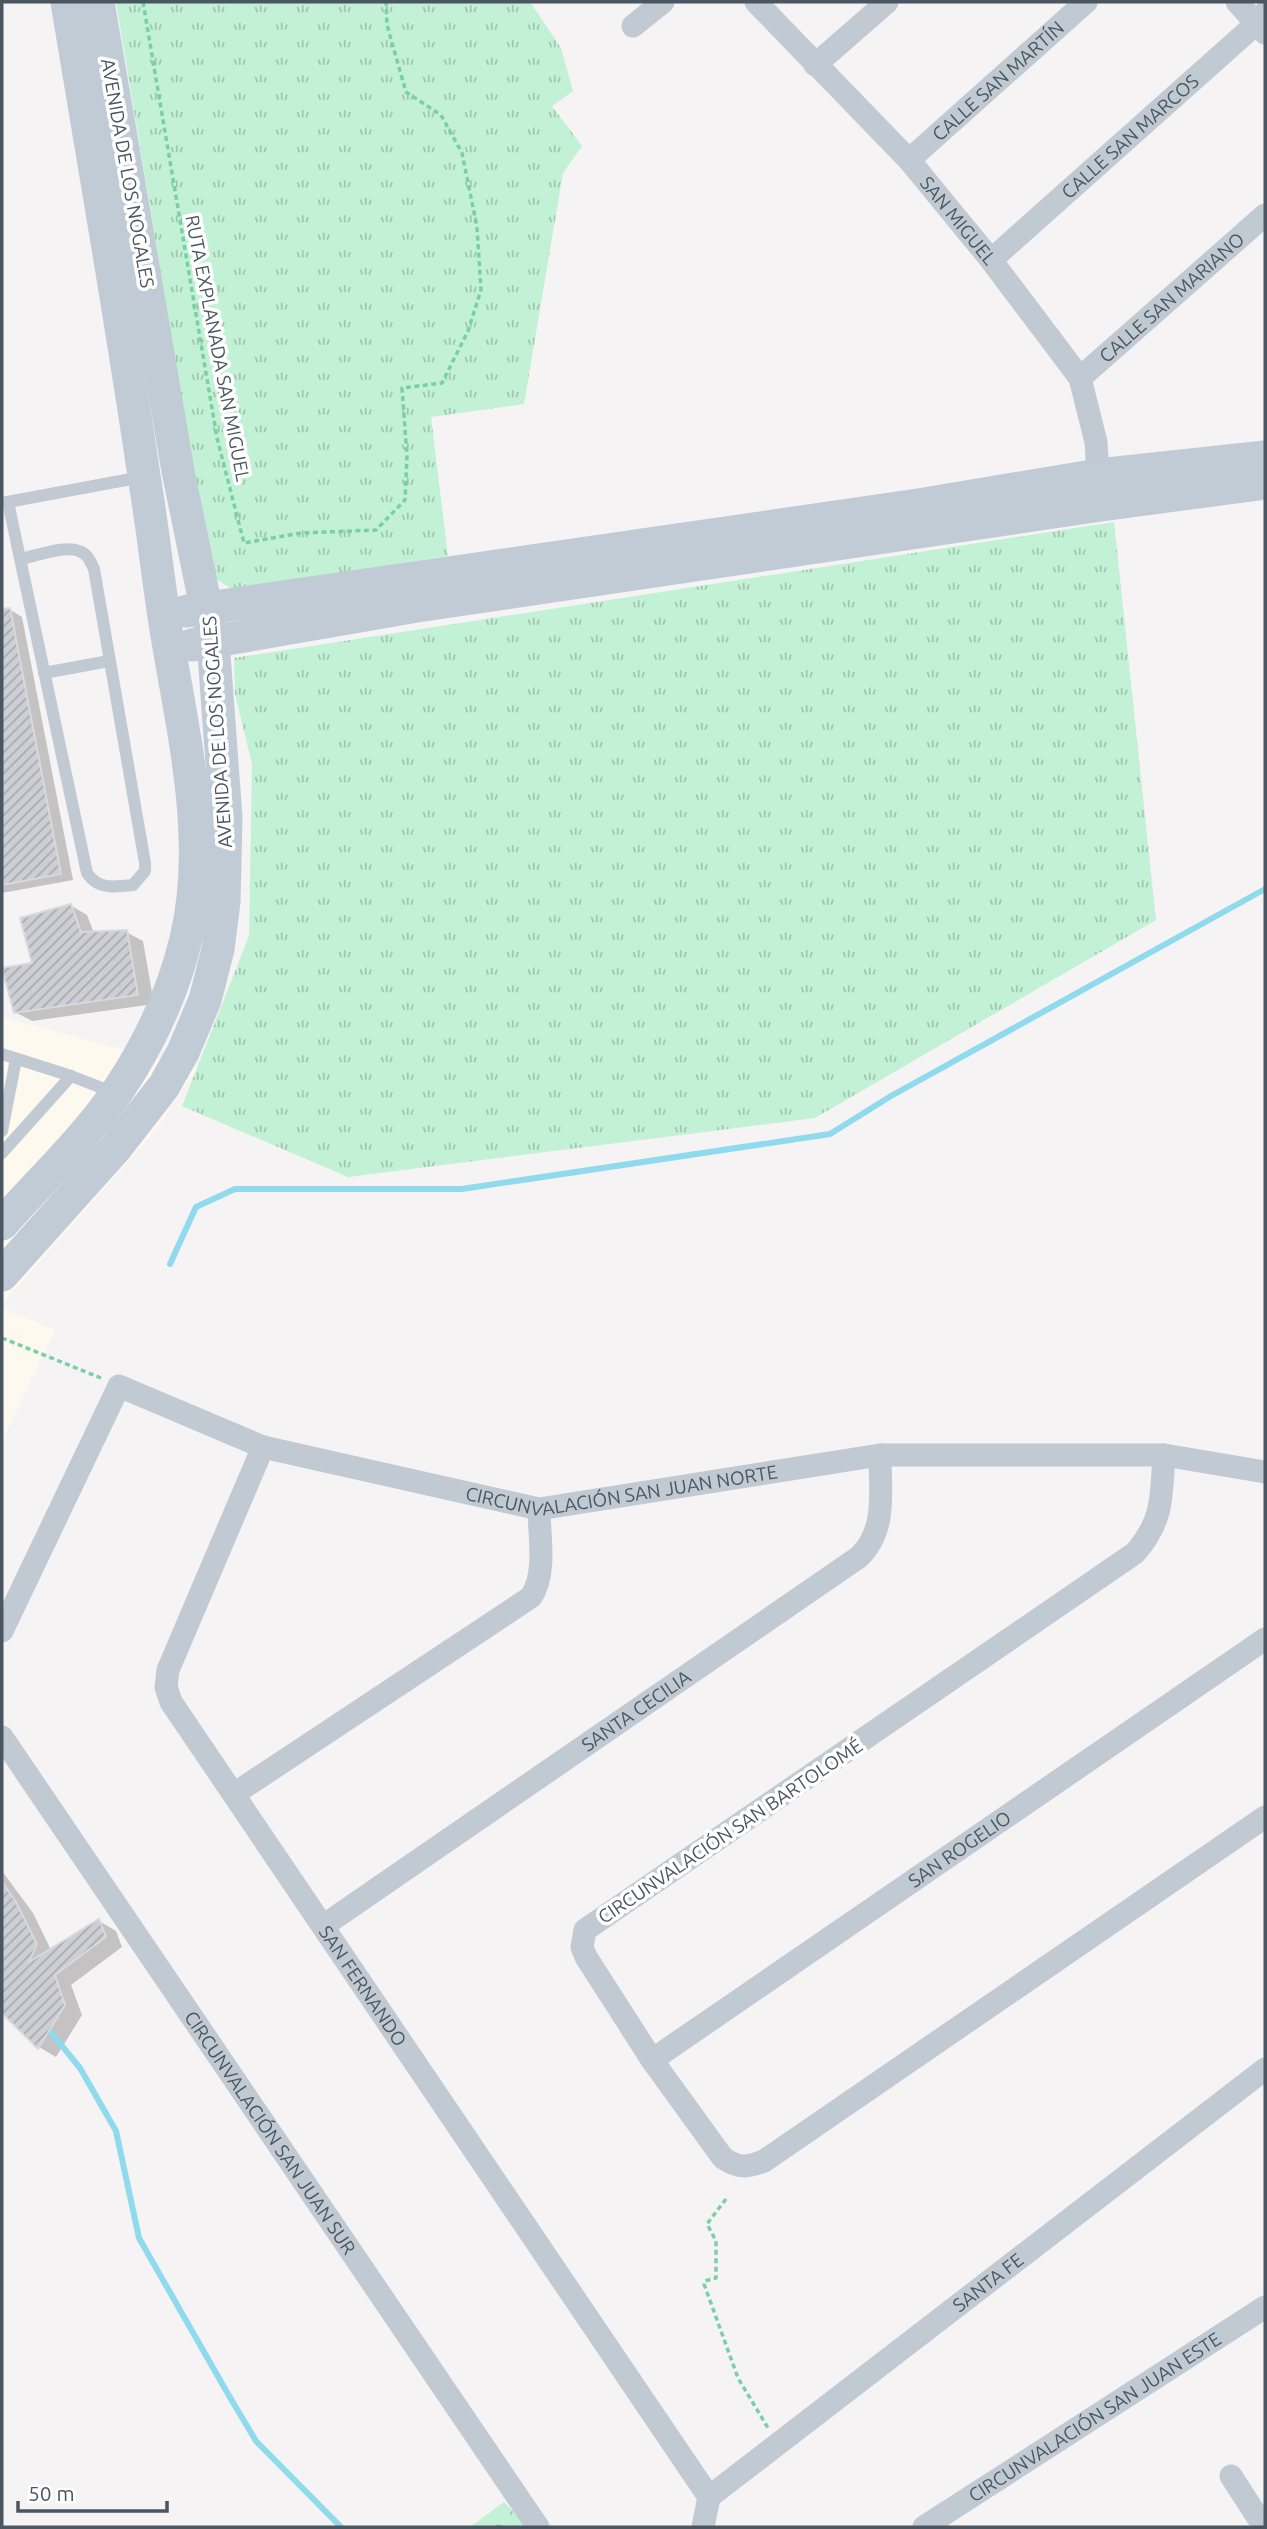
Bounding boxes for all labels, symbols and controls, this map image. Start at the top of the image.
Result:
street label: CALLE SAN MARTÍN [927,16,1068,145]
street label: AVENIDA DE LOS NOGALES [97,57,159,289]
street label: CALLE SAN MARCOS [1057,70,1203,203]
street label: SAN MIGUEL [916,172,1001,269]
street label: RUTA EXPLANADA SAN MIGUEL [181,213,255,483]
street label: CALLE SAN MARIANO [1095,228,1248,367]
street label: AVENIDA DE LOS NOGALES [198,615,236,849]
street label: CIRCUNVALACIÓN SAN JUAN NORTE [464,1460,779,1521]
street label: SANTA CECILIA [577,1665,695,1756]
street label: CIRCUNVALACIÓN SAN BARTOLOMÉ [594,1734,866,1928]
street label: SAN ROGELIO [904,1806,1015,1892]
street label: SAN FERNANDO [315,1921,412,2050]
street label: CIRCUNVALACIÓN SAN JUAN SUR [180,2007,361,2258]
street label: SANTA FE [948,2248,1027,2316]
street label: CIRCUNVALACIÓN SAN JUAN ESTE [964,2327,1225,2506]
scale bar [18,2470,166,2514]
text: 50 m [28,2481,75,2505]

